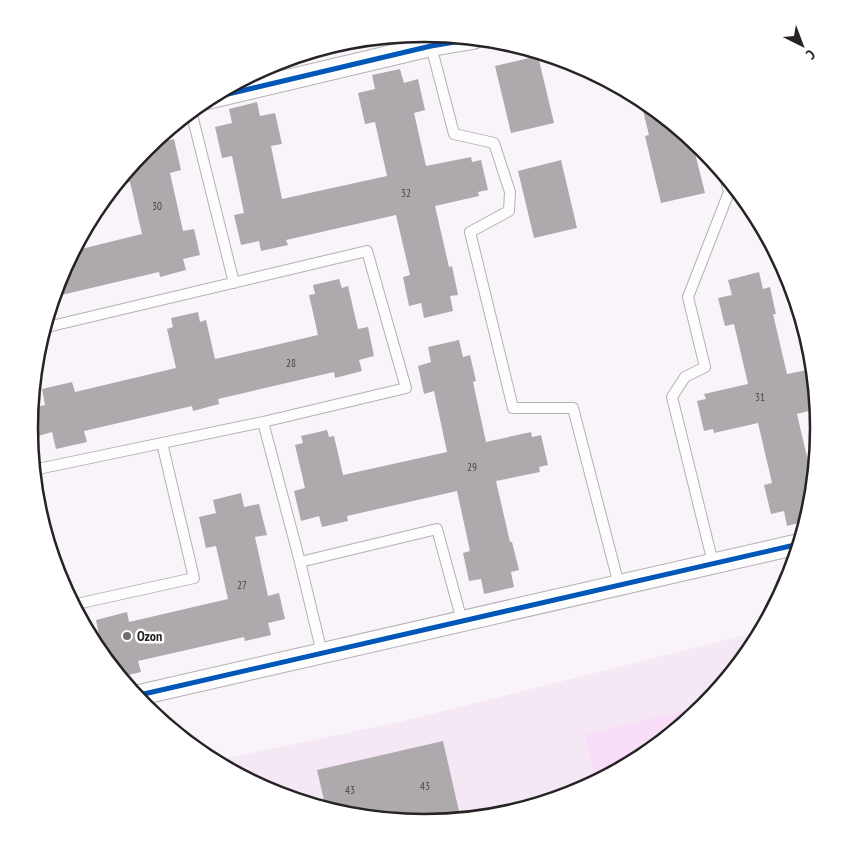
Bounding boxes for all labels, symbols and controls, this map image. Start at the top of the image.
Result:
north arrow [777,20,827,70]
text: С [802,46,819,64]
house number: 32 [401,186,411,200]
house number: 30 [152,199,162,213]
house number: 28 [286,356,296,370]
house number: 31 [755,390,765,404]
house number: 29 [467,460,477,474]
house number: 27 [237,578,247,592]
place label: Ozon [137,627,162,645]
marker: Ozon [121,630,133,642]
house number: 43 [420,779,430,793]
house number: 43 [345,783,355,797]

